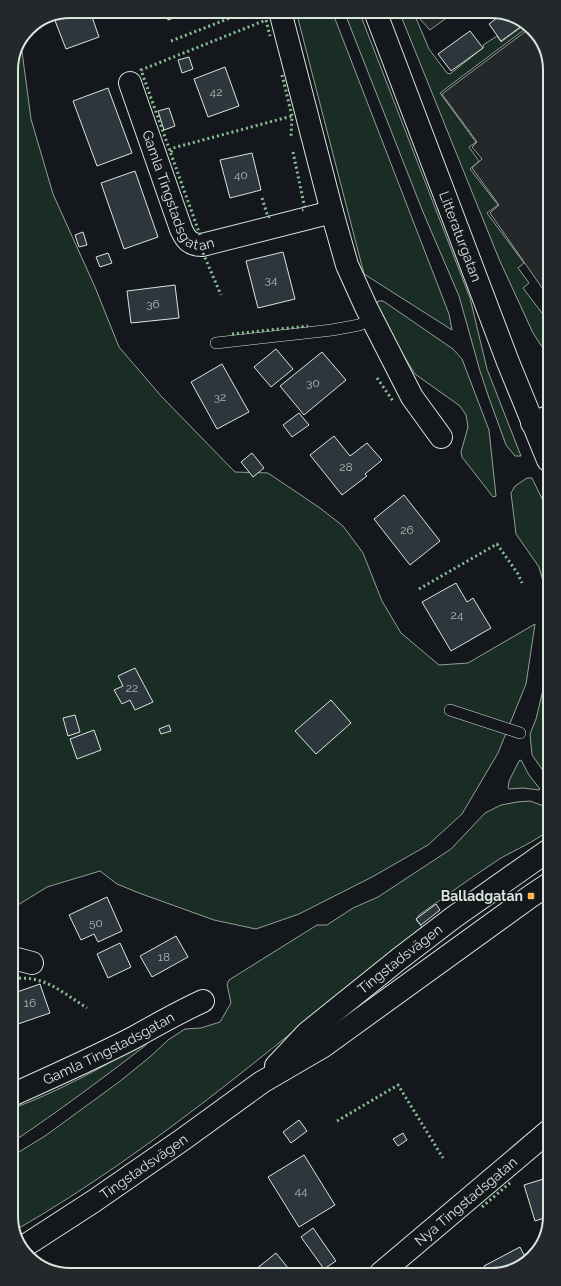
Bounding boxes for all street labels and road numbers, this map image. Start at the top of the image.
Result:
street label: Gamla Tingstadsgatan [139,128,216,254]
street label: Litteraturgatan [436,189,485,284]
street label: Tingstadsvägen [354,921,445,997]
street label: Gamla Tingstadsgatan [40,1009,177,1088]
street label: Tingstadsvägen [97,1131,191,1202]
street label: Nya Tingstadsgatan [411,1154,520,1249]

